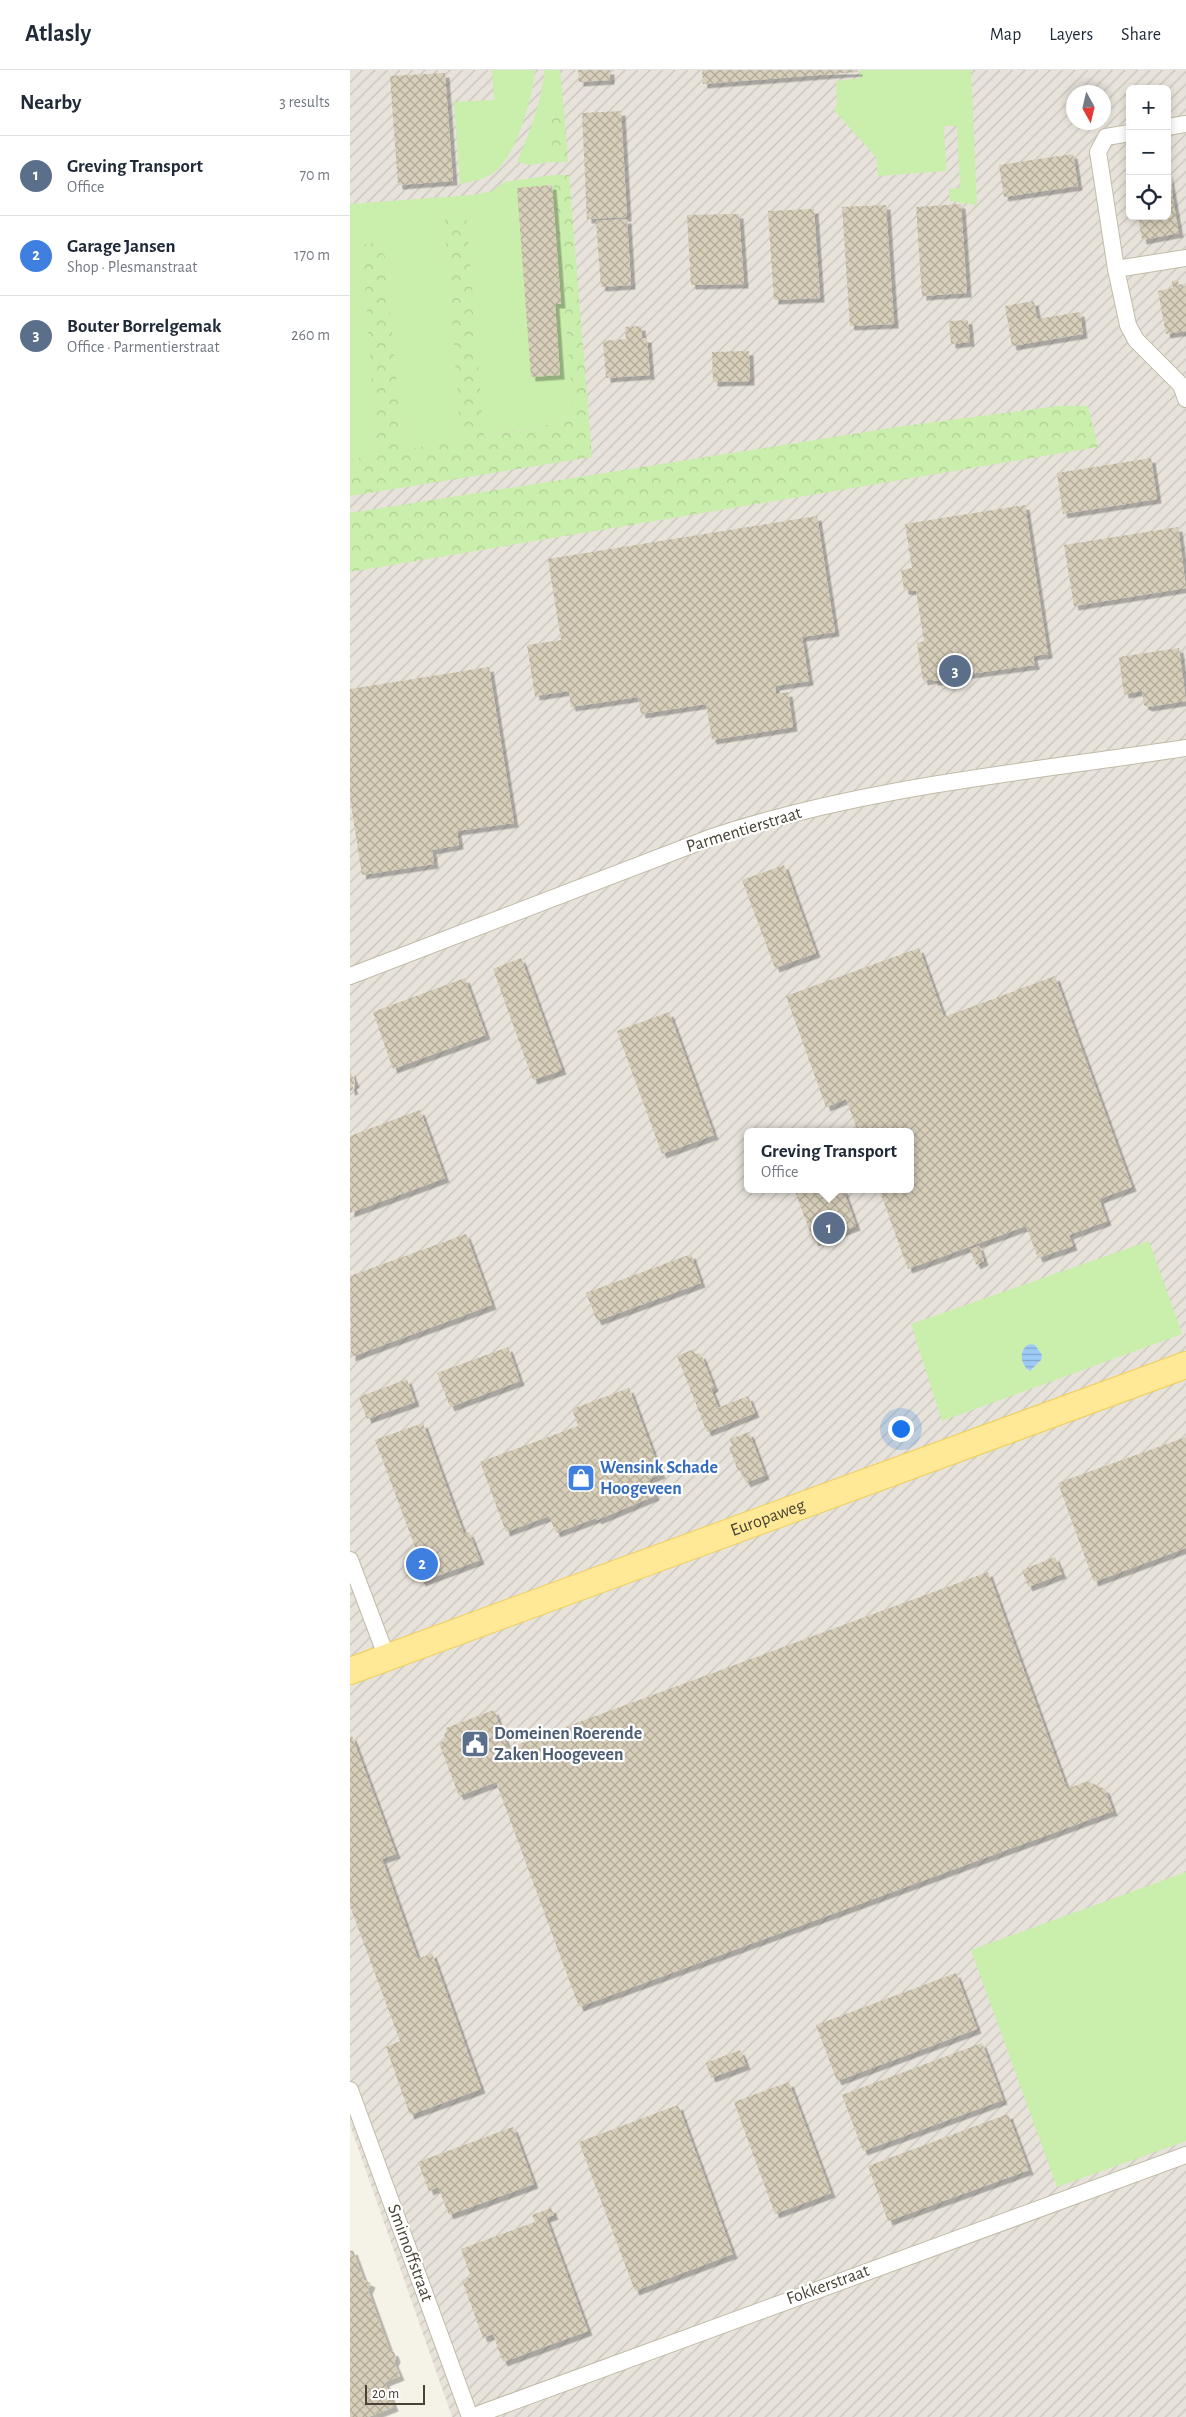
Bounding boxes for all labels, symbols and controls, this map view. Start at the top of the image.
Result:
text: Atlasly [25,22,91,46]
text: Map [990,26,1021,44]
text: Layers [1049,26,1093,44]
text: Share [1121,26,1161,44]
north arrow [1066,85,1111,130]
map controls [1126,85,1171,220]
button: + [1126,85,1171,130]
text: Nearby [20,92,81,113]
text: 3 results [279,94,330,110]
button: − [1126,130,1171,175]
text: Greving Transport [67,157,203,176]
text: 1 [33,167,39,183]
text: 70 m [299,167,330,183]
button: locate [1126,175,1171,220]
text: Office [67,179,104,195]
text: Garage Jansen [67,237,175,256]
text: 2 [32,247,40,263]
text: 170 m [294,247,330,263]
text: Shop · Plesmanstraat [67,259,197,275]
text: Bouter Borrelgemak [67,317,221,336]
text: 3 [33,327,39,343]
text: 260 m [291,327,330,343]
text: Office · Parmentierstraat [67,339,220,355]
pin: 3 [939,652,971,690]
street label: Parmentierstraat [684,804,804,856]
popup [744,1128,914,1193]
text: Greving Transport [761,1142,897,1161]
text: Office [761,1164,798,1180]
pin: 1 [813,1209,845,1247]
your location [888,1416,914,1442]
place label: Wensink Schade Hoogeveen [600,1459,718,1498]
shop icon: Wensink Schade Hoogeveen [566,1463,596,1493]
street label: Europaweg [728,1496,808,1540]
pin: 2 [406,1545,438,1583]
place label: Domeinen Roerende Zaken Hoogeveen [494,1725,642,1764]
public building icon: Domeinen Roerende Zaken Hoogeveen [460,1729,490,1759]
street label: Smirnoffstraat [384,2202,436,2304]
street label: Fokkerstraat [784,2262,872,2308]
scale bar [365,2382,425,2405]
text: 20 m [372,2387,399,2401]

